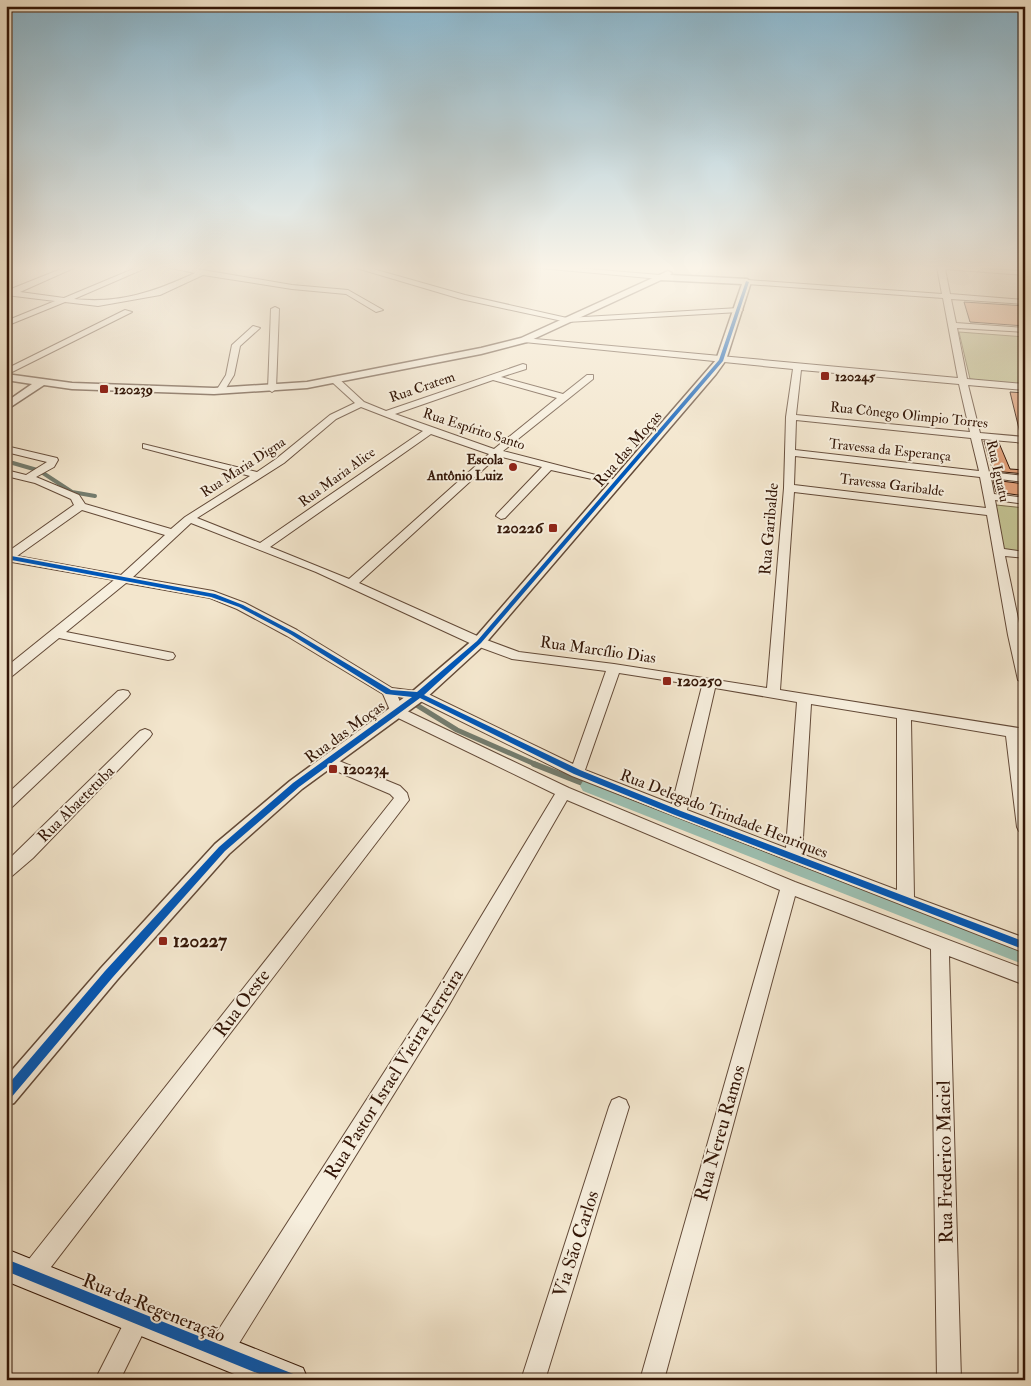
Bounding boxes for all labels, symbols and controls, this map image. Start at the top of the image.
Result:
street label: Rua Cratem [387,368,457,406]
place label: 120245 [835,368,876,385]
marker: 120245 [819,370,831,382]
place label: 120239 [114,381,153,398]
marker: 120239 [98,383,110,395]
street label: Rua Cônego Olimpio Torres [829,398,989,433]
street label: Rua Espírito Santo [420,404,527,455]
street label: Rua das Moças [590,407,666,491]
street label: Rua Maria Digna [197,433,289,501]
street label: Travessa da Esperança [828,435,952,466]
street label: Rua Iguatu [983,438,1013,504]
street label: Rua Maria Alice [295,443,379,510]
place label: Escola Antônio Luiz [426,451,504,484]
marker: Escola Antônio Luiz [507,461,519,473]
street label: Travessa Garibalde [839,470,945,500]
street label: Rua Garibalde [755,482,783,576]
place label: 120226 [497,518,545,538]
marker: 120226 [547,522,559,534]
street label: Rua Marcílio Dias [539,632,657,668]
place label: 120250 [677,671,722,691]
marker: 120250 [661,675,673,687]
street label: Rua das Moças [301,696,389,768]
place label: 120234 [343,759,389,779]
street label: Rua Abaetetuba [33,761,119,847]
marker: 120234 [327,763,339,775]
street label: Rua Delegado Trindade Henriques [617,765,831,863]
place label: 120227 [173,929,227,953]
marker: 120227 [157,935,169,947]
street label: Rua Oeste [209,964,275,1042]
street label: Rua Pastor Israel Vieira Ferreira [319,964,469,1184]
street label: Rua Nereu Ramos [689,1062,751,1204]
street label: Rua Frederico Maciel [932,1080,958,1244]
street label: Via São Carlos [547,1188,605,1300]
street label: Rua da Regeneração [79,1268,229,1348]

